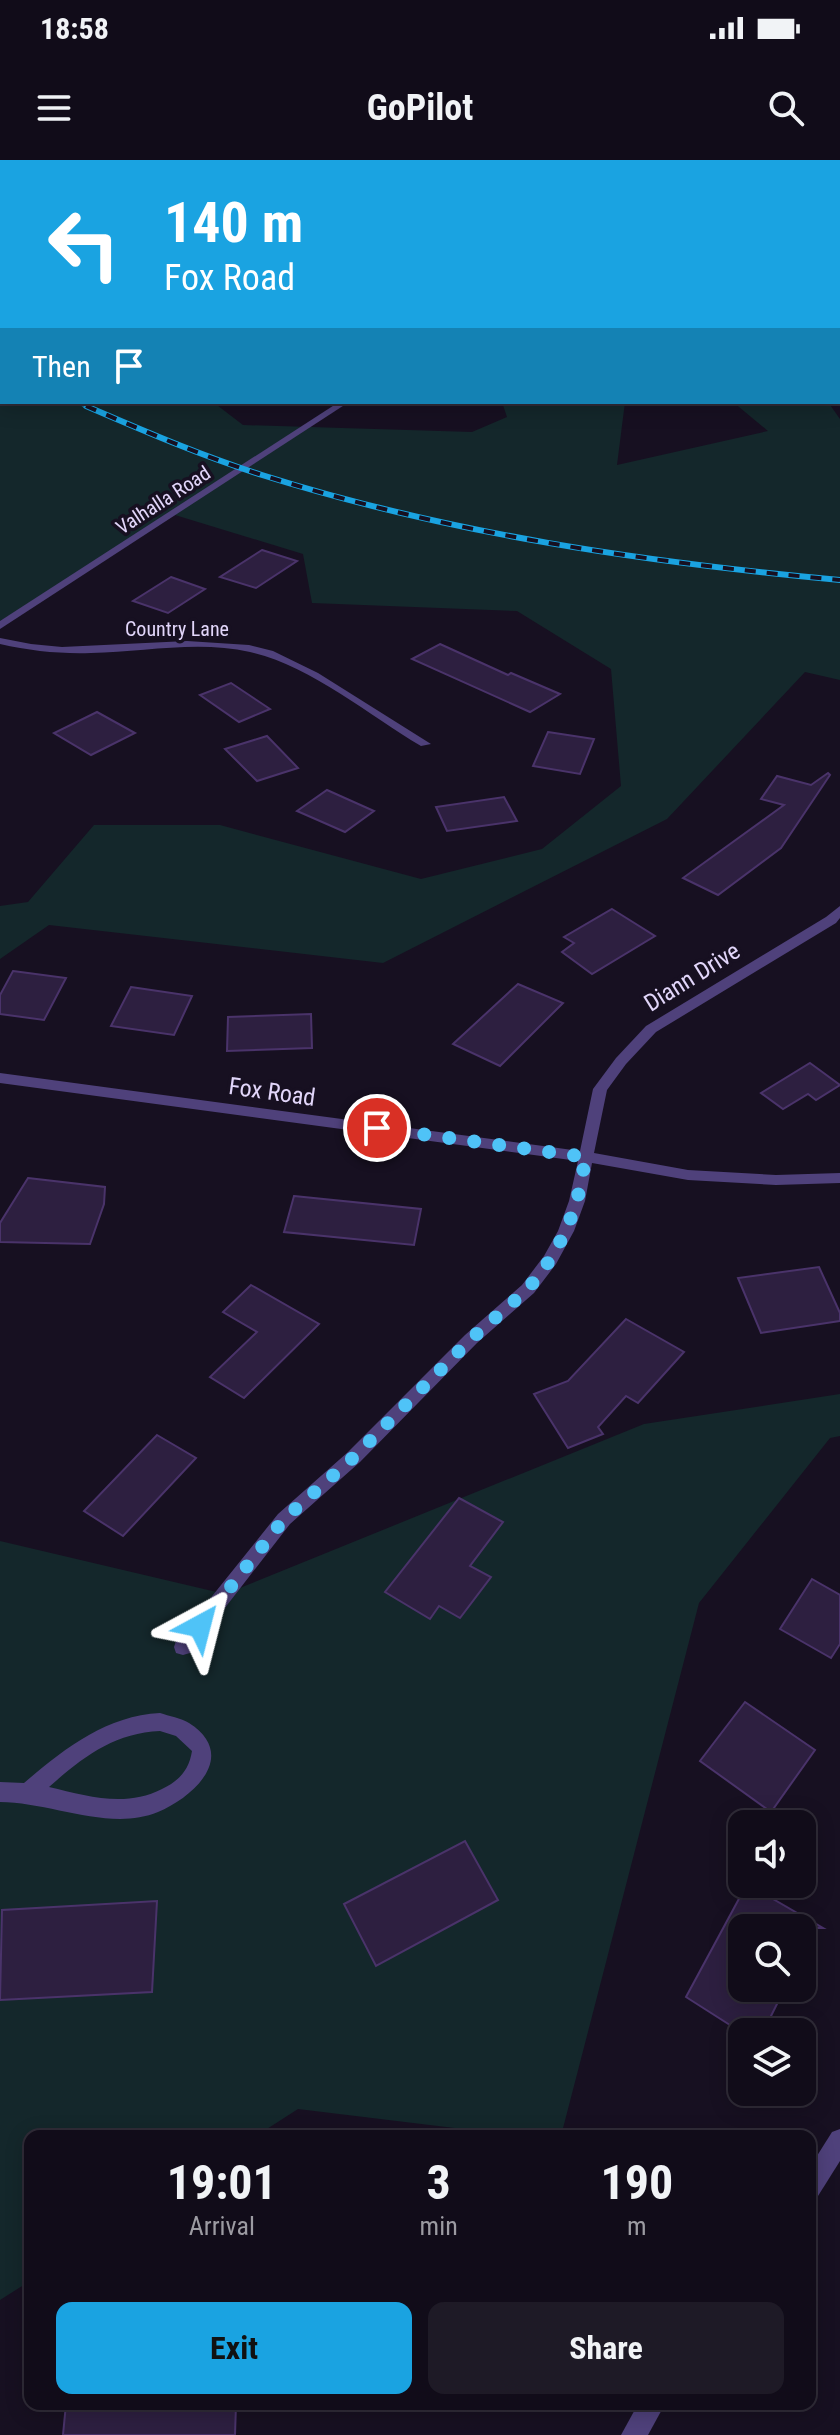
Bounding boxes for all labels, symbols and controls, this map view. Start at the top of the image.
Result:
text: 18:58 [40,11,109,46]
icon: menu [32,86,76,130]
icon: search [764,86,808,130]
text: GoPilot [367,87,473,129]
text: 140 m [164,190,303,256]
icon: left [32,192,136,296]
text: Fox Road [164,257,295,299]
icon: arrive [107,344,151,388]
text: Then [32,349,91,384]
street label: Valhalla Road [111,461,215,539]
street label: Country Lane [125,617,229,641]
street label: Diann Drive [639,937,745,1017]
street label: Fox Road [227,1072,317,1112]
pin [343,1094,411,1162]
icon: arrive [355,1106,399,1150]
position arrow [158,1584,242,1668]
map controls [728,1810,816,2106]
button: sound [728,1810,816,1898]
button: search [728,1914,816,2002]
button: layers [728,2018,816,2106]
text: 19:01 [167,2154,277,2211]
text: 3 [427,2154,451,2211]
text: 190 [600,2154,673,2211]
text: Arrival [189,2211,255,2241]
text: min [420,2211,458,2241]
text: m [627,2211,647,2241]
button: Exit [56,2302,412,2394]
button: Share [428,2302,784,2394]

